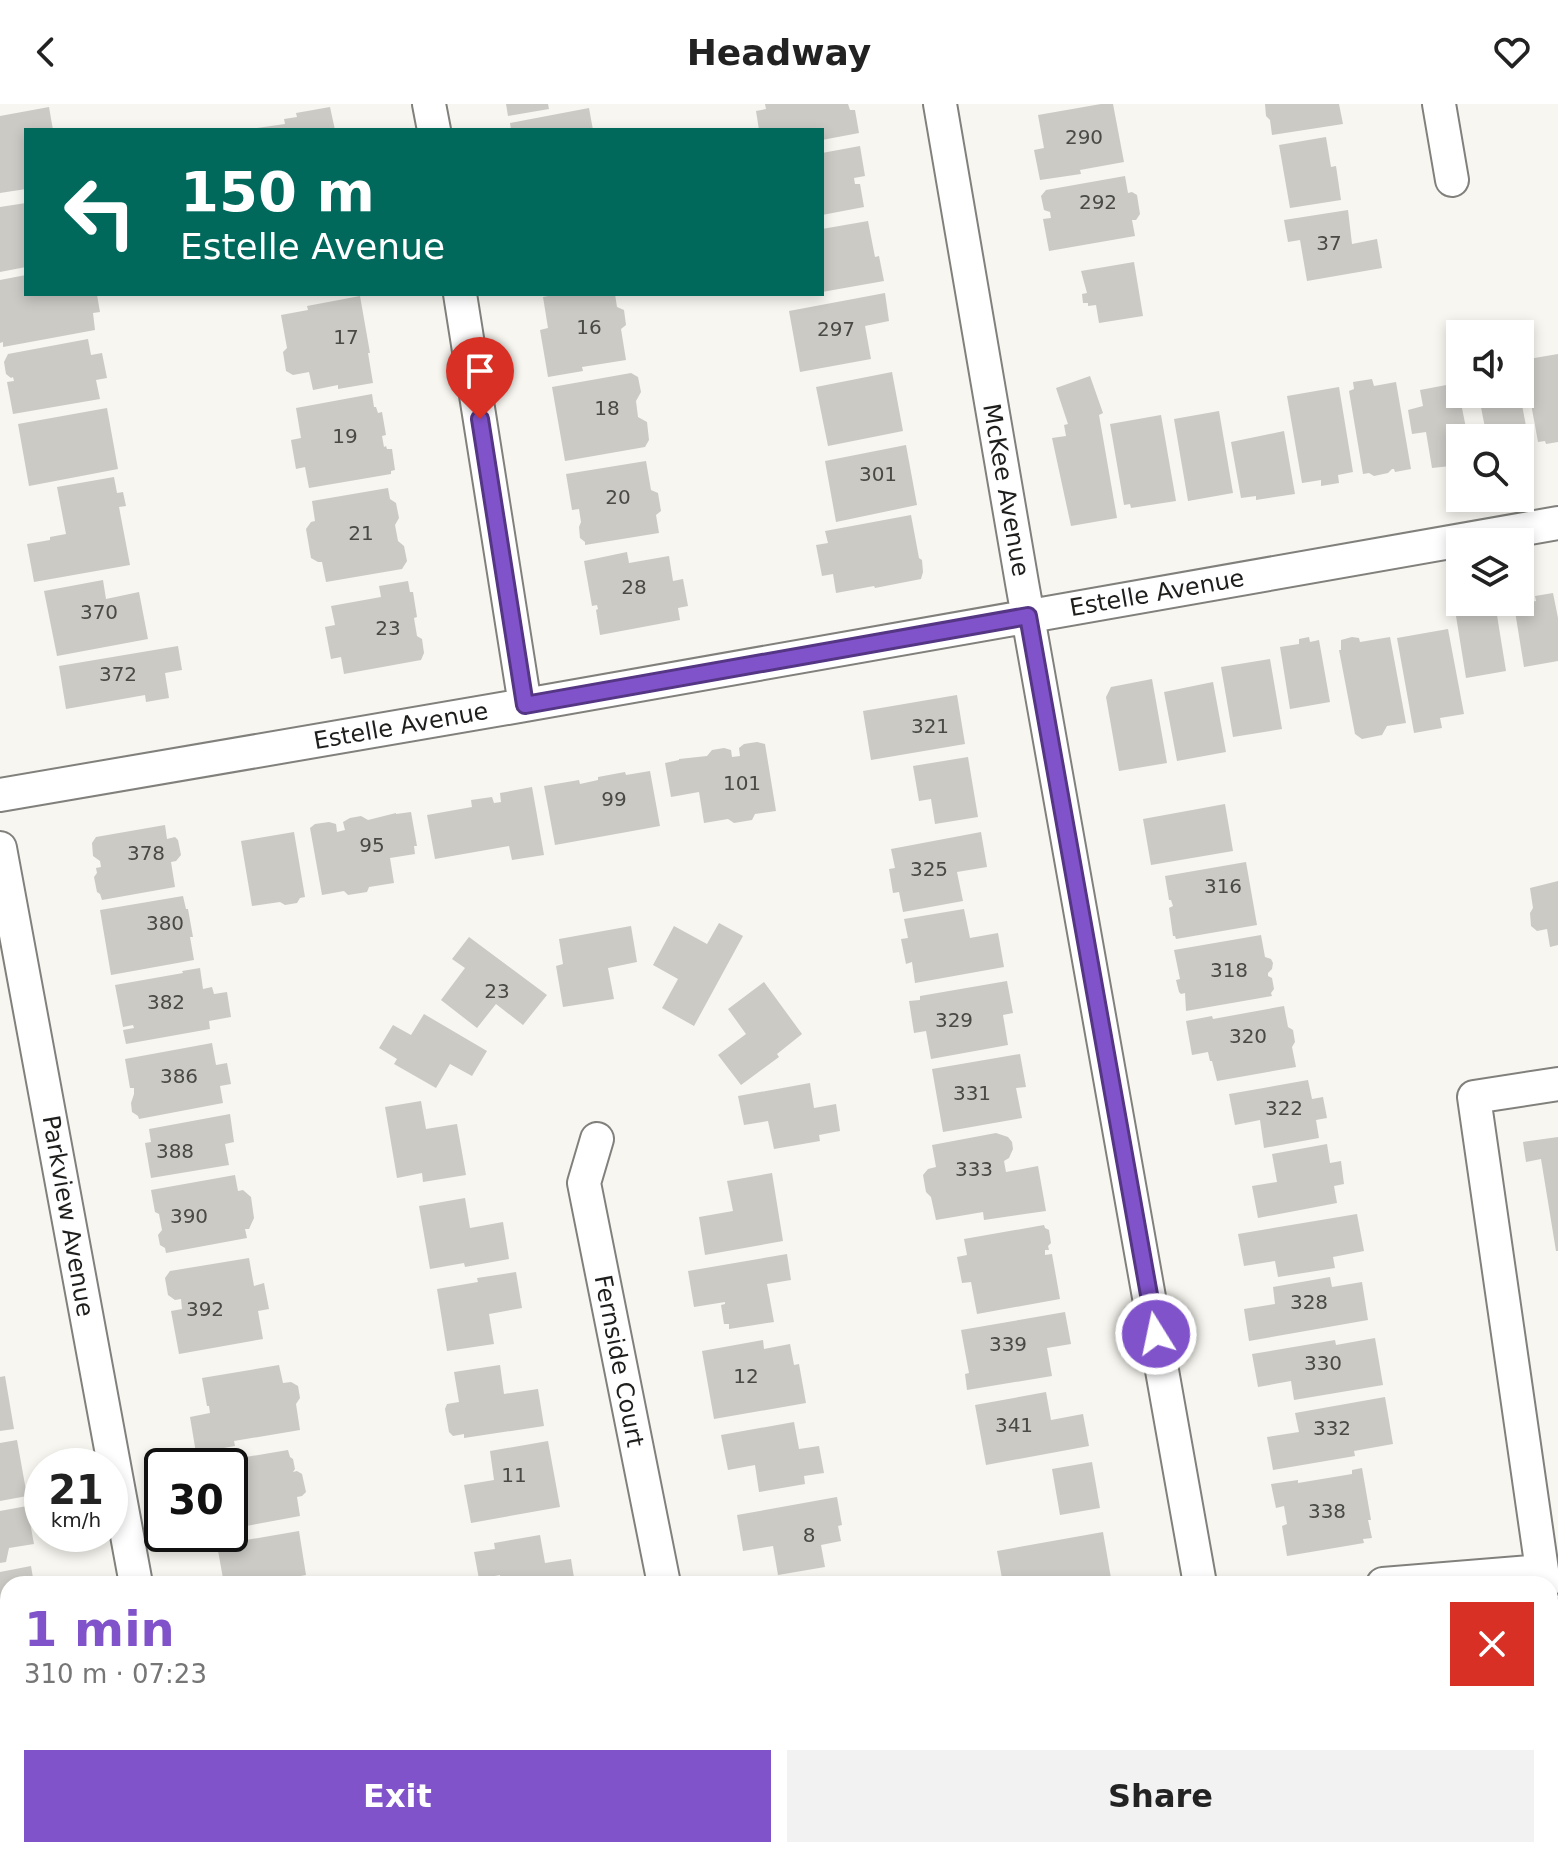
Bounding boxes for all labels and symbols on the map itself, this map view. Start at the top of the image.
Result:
house number: 290 [1065,125,1103,149]
house number: 292 [1079,190,1117,214]
house number: 37 [1316,231,1342,255]
house number: 16 [576,315,602,339]
house number: 297 [817,317,855,341]
house number: 17 [333,325,359,349]
pin [446,337,514,419]
house number: 18 [594,396,620,420]
street label: McKee Avenue [977,402,1035,578]
house number: 19 [332,424,358,448]
house number: 301 [859,462,897,486]
house number: 20 [605,485,631,509]
house number: 21 [348,521,374,545]
street label: Estelle Avenue [1068,564,1246,622]
house number: 28 [621,575,647,599]
house number: 370 [80,600,118,624]
house number: 23 [375,616,401,640]
house number: 372 [99,662,137,686]
street label: Estelle Avenue [312,697,490,755]
house number: 321 [911,714,949,738]
house number: 101 [723,771,761,795]
house number: 99 [601,787,627,811]
house number: 95 [359,833,385,857]
house number: 378 [127,841,165,865]
house number: 325 [910,857,948,881]
house number: 316 [1204,874,1242,898]
house number: 380 [146,911,184,935]
house number: 318 [1210,958,1248,982]
house number: 23 [484,979,510,1003]
house number: 382 [147,990,185,1014]
house number: 329 [935,1008,973,1032]
house number: 320 [1229,1024,1267,1048]
house number: 386 [160,1064,198,1088]
house number: 331 [953,1081,991,1105]
house number: 322 [1265,1096,1303,1120]
street label: Parkview Avenue [37,1113,99,1319]
house number: 388 [156,1139,194,1163]
house number: 333 [955,1157,993,1181]
house number: 390 [170,1204,208,1228]
street label: Fernside Court [589,1273,649,1449]
house number: 328 [1290,1290,1328,1314]
position arrow [1114,1292,1198,1376]
house number: 392 [186,1297,224,1321]
house number: 339 [989,1332,1027,1356]
house number: 330 [1304,1351,1342,1375]
house number: 12 [733,1364,759,1388]
house number: 341 [995,1413,1033,1437]
house number: 332 [1313,1416,1351,1440]
speed limit sign: 30 [144,1448,248,1552]
house number: 11 [501,1463,527,1487]
house number: 338 [1308,1499,1346,1523]
house number: 8 [803,1523,815,1547]

